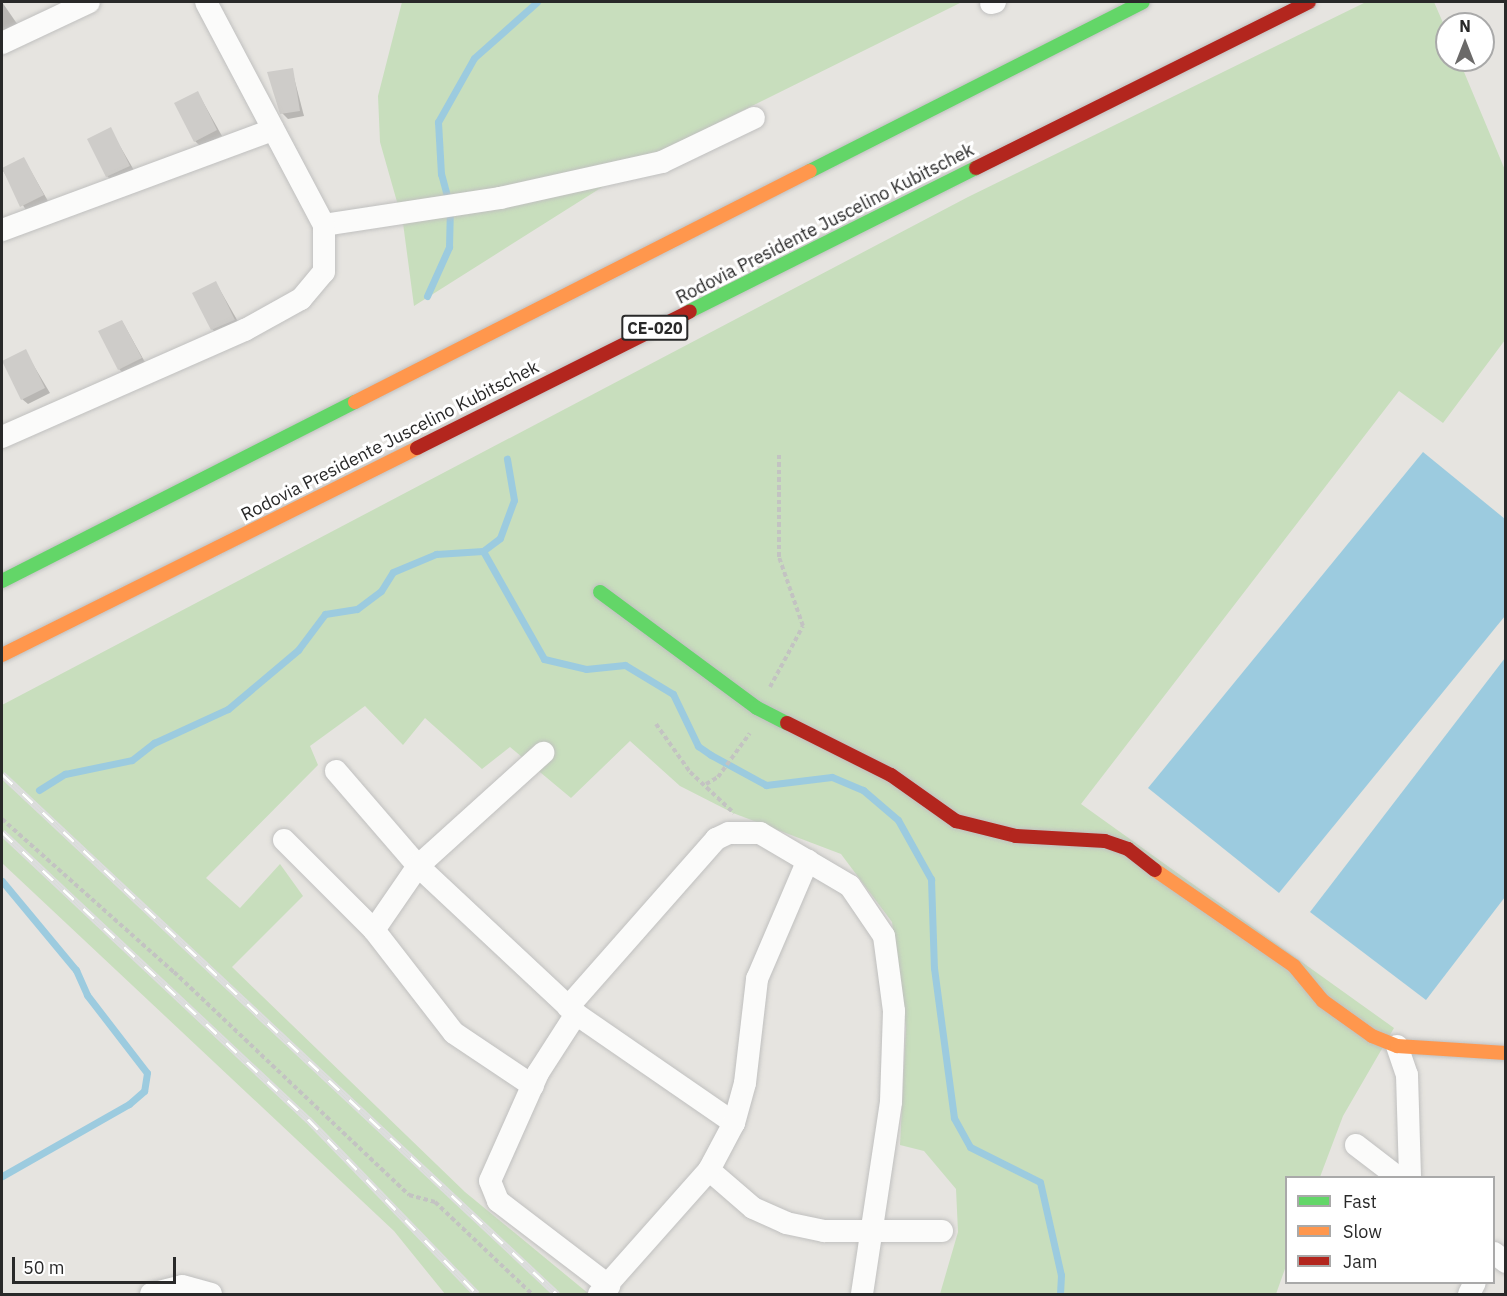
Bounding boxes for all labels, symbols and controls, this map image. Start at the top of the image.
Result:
north arrow [1435,12,1495,72]
text: N [1459,16,1471,36]
street label: Rodovia Presidente Juscelino Kubitschek [672,139,978,309]
road number: CE-020 [620,315,690,341]
street label: Rodovia Presidente Juscelino Kubitschek [237,356,543,526]
legend [1285,1176,1495,1284]
text: Fast [1343,1190,1377,1213]
text: Slow [1343,1220,1382,1243]
scale bar [15,1245,178,1283]
text: Jam [1343,1250,1378,1273]
text: 50 m [23,1256,65,1279]

